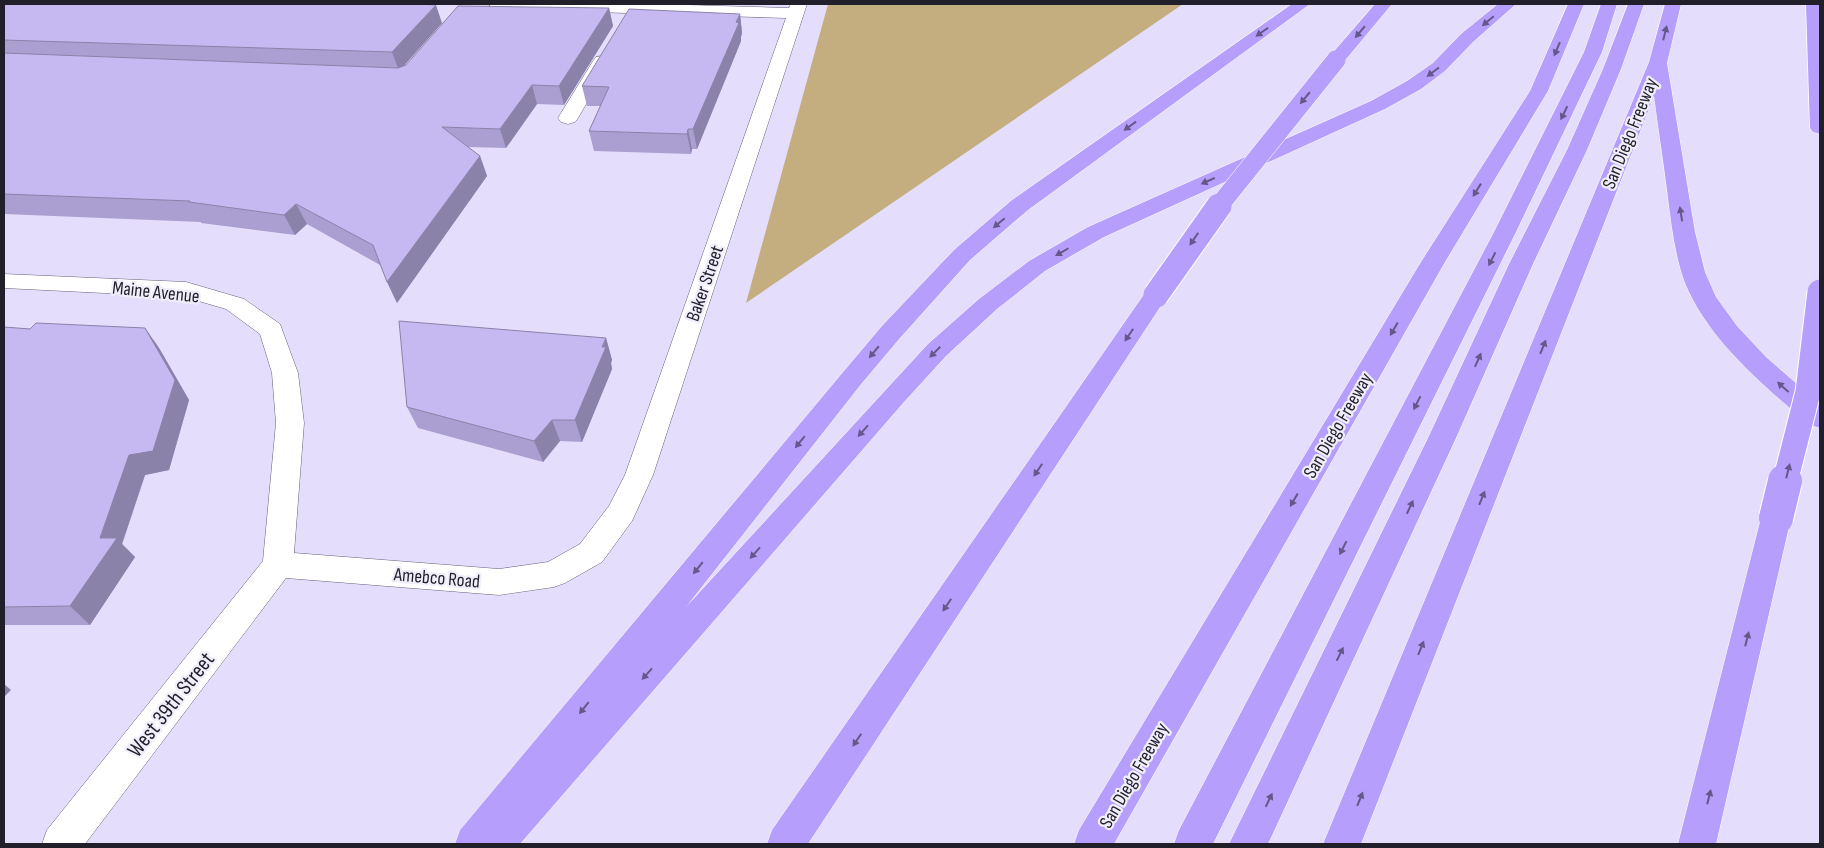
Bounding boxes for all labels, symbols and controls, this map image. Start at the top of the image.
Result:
one-way arrow [1482,15,1495,26]
one-way arrow [1355,25,1366,38]
one-way arrow [1661,25,1669,40]
one-way arrow [1256,27,1269,37]
one-way arrow [1552,42,1560,56]
one-way arrow [1427,66,1440,77]
street label: San Diego Freeway [1598,74,1663,193]
one-way arrow [1299,91,1311,103]
one-way arrow [1559,106,1567,120]
one-way arrow [1123,121,1137,131]
one-way arrow [1201,177,1215,185]
one-way arrow [1473,184,1482,197]
one-way arrow [1677,205,1685,221]
one-way arrow [994,217,1006,229]
one-way arrow [1189,233,1199,246]
street label: Baker Street [682,242,729,325]
one-way arrow [1056,247,1069,256]
one-way arrow [1488,251,1496,266]
street label: Maine Avenue [111,276,201,308]
one-way arrow [1389,323,1398,336]
one-way arrow [1124,329,1134,342]
one-way arrow [1539,339,1547,354]
one-way arrow [869,345,880,358]
one-way arrow [929,346,941,358]
one-way arrow [1474,353,1482,367]
street label: San Diego Freeway [1299,368,1378,483]
one-way arrow [1777,381,1789,393]
one-way arrow [1413,396,1421,410]
one-way arrow [857,425,869,437]
one-way arrow [795,435,806,448]
one-way arrow [1033,463,1043,477]
one-way arrow [1784,463,1792,478]
one-way arrow [1478,490,1486,505]
one-way arrow [1289,493,1298,506]
one-way arrow [1406,500,1414,514]
one-way arrow [1339,541,1347,555]
one-way arrow [749,546,761,558]
one-way arrow [692,562,703,575]
street label: Amebco Road [392,563,481,594]
one-way arrow [943,598,952,612]
one-way arrow [1743,631,1751,646]
one-way arrow [1418,641,1425,656]
street label: West 39th Street [122,647,221,763]
one-way arrow [1336,647,1344,661]
one-way arrow [641,667,653,679]
one-way arrow [579,701,590,714]
street label: San Diego Freeway [1095,718,1174,833]
one-way arrow [852,733,861,746]
one-way arrow [1705,789,1713,804]
one-way arrow [1356,791,1364,806]
one-way arrow [1265,793,1273,807]

